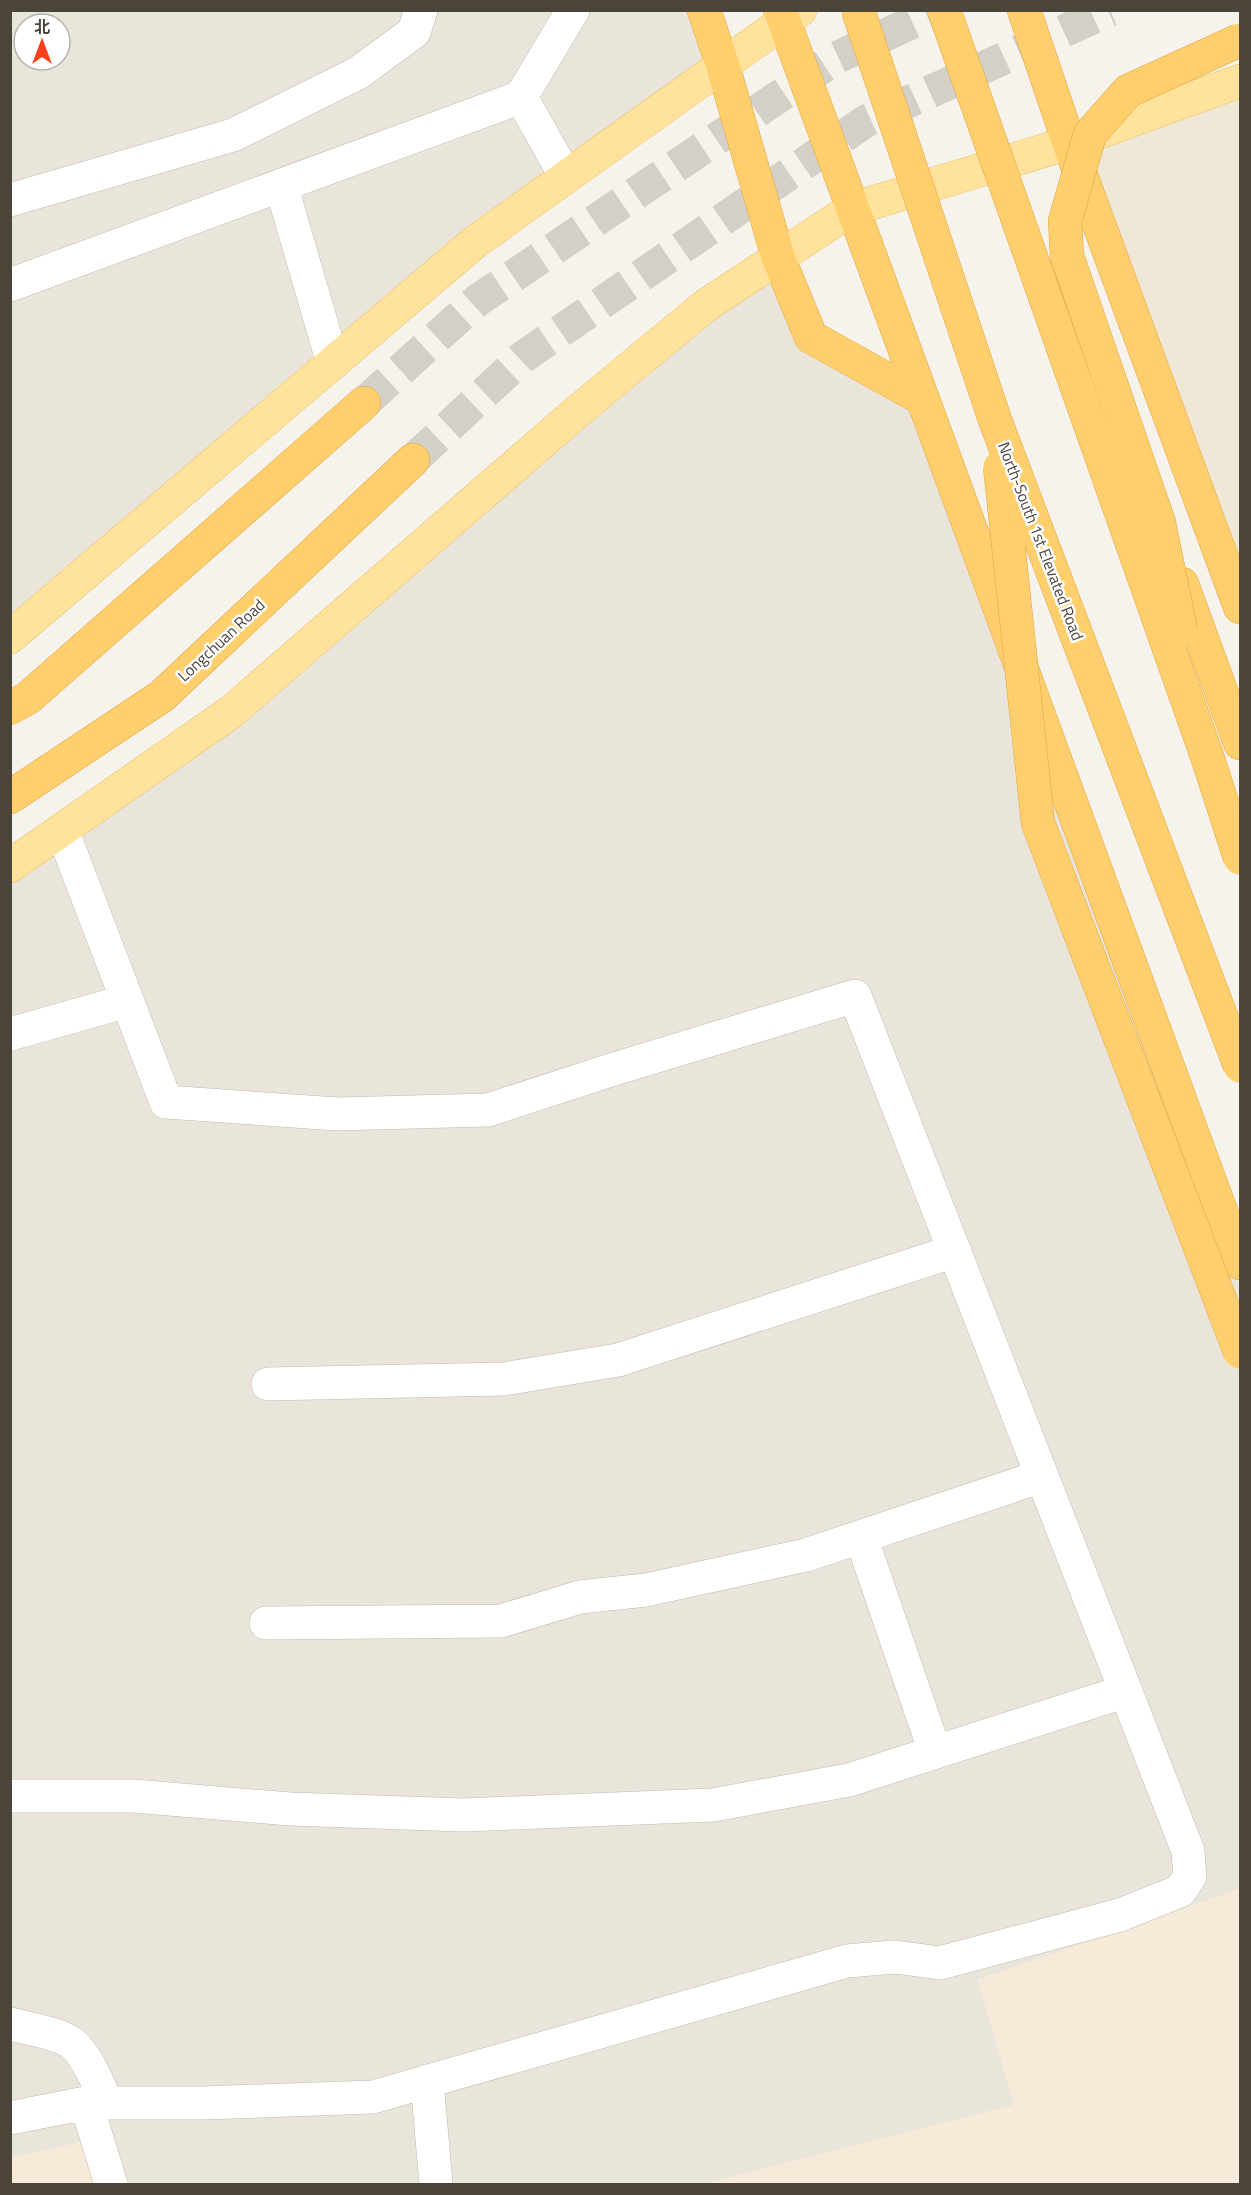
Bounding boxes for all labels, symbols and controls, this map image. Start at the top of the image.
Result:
north arrow [12,12,72,72]
text: 北 [34,15,50,39]
street label: North-South 1st Elevated Road [992,438,1090,644]
street label: Longchuan Road [172,593,270,687]

